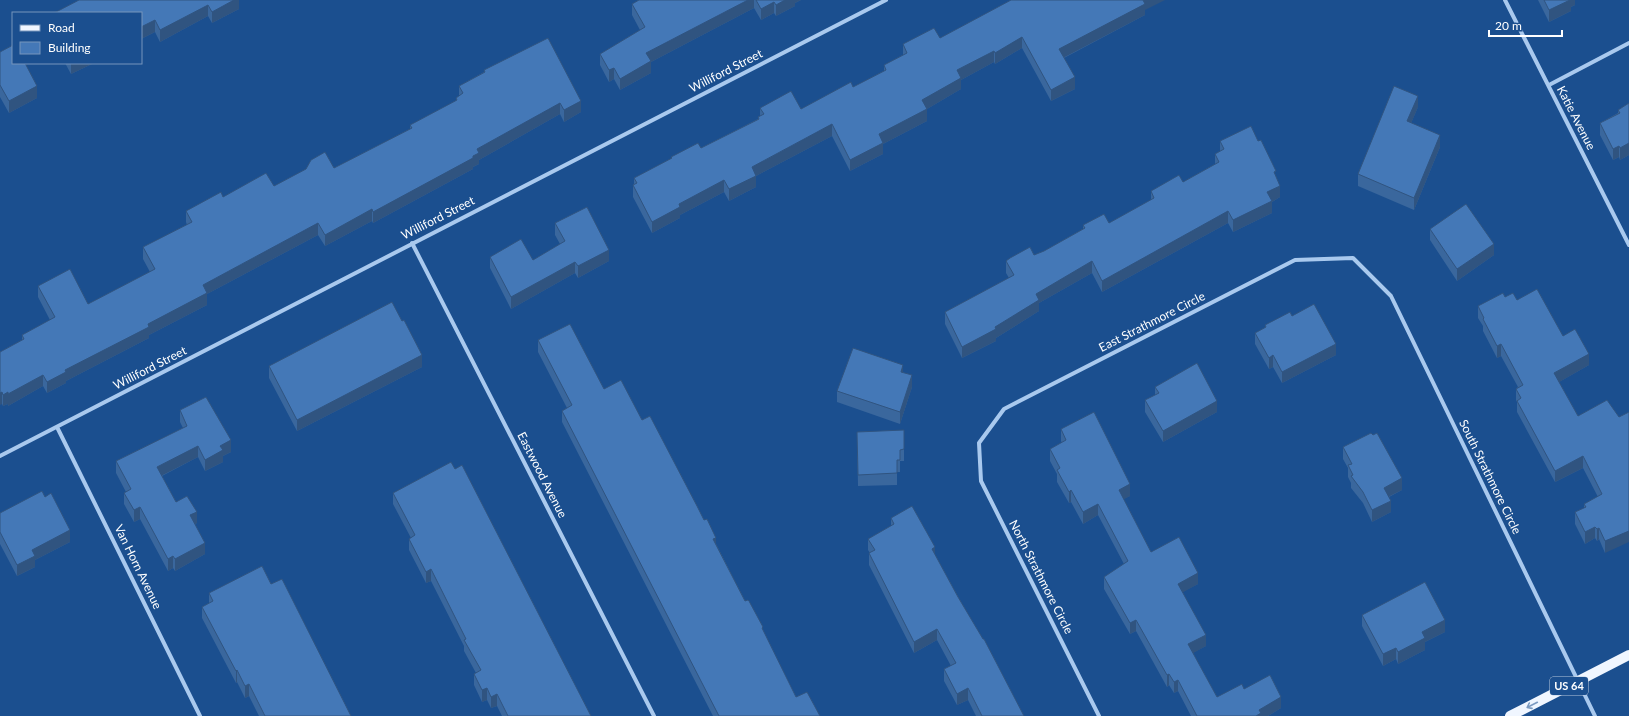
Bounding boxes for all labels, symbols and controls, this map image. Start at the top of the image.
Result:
legend [12,12,142,64]
scale bar [1489,12,1562,38]
text: 20 m [1495,18,1522,33]
text: Road [48,20,75,35]
text: Building [48,40,91,55]
street label: Williford Street [687,45,765,95]
street label: Katie Avenue [1554,83,1599,152]
street label: Williford Street [399,192,477,242]
street label: East Strathmore Circle [1096,288,1207,355]
street label: Williford Street [111,342,189,392]
street label: South Strathmore Circle [1456,417,1525,537]
street label: Eastwood Avenue [514,429,571,520]
street label: North Strathmore Circle [1006,517,1077,636]
street label: Van Horn Avenue [111,522,165,612]
road number: US 64 [1550,677,1588,695]
one-way arrow [1526,702,1538,709]

